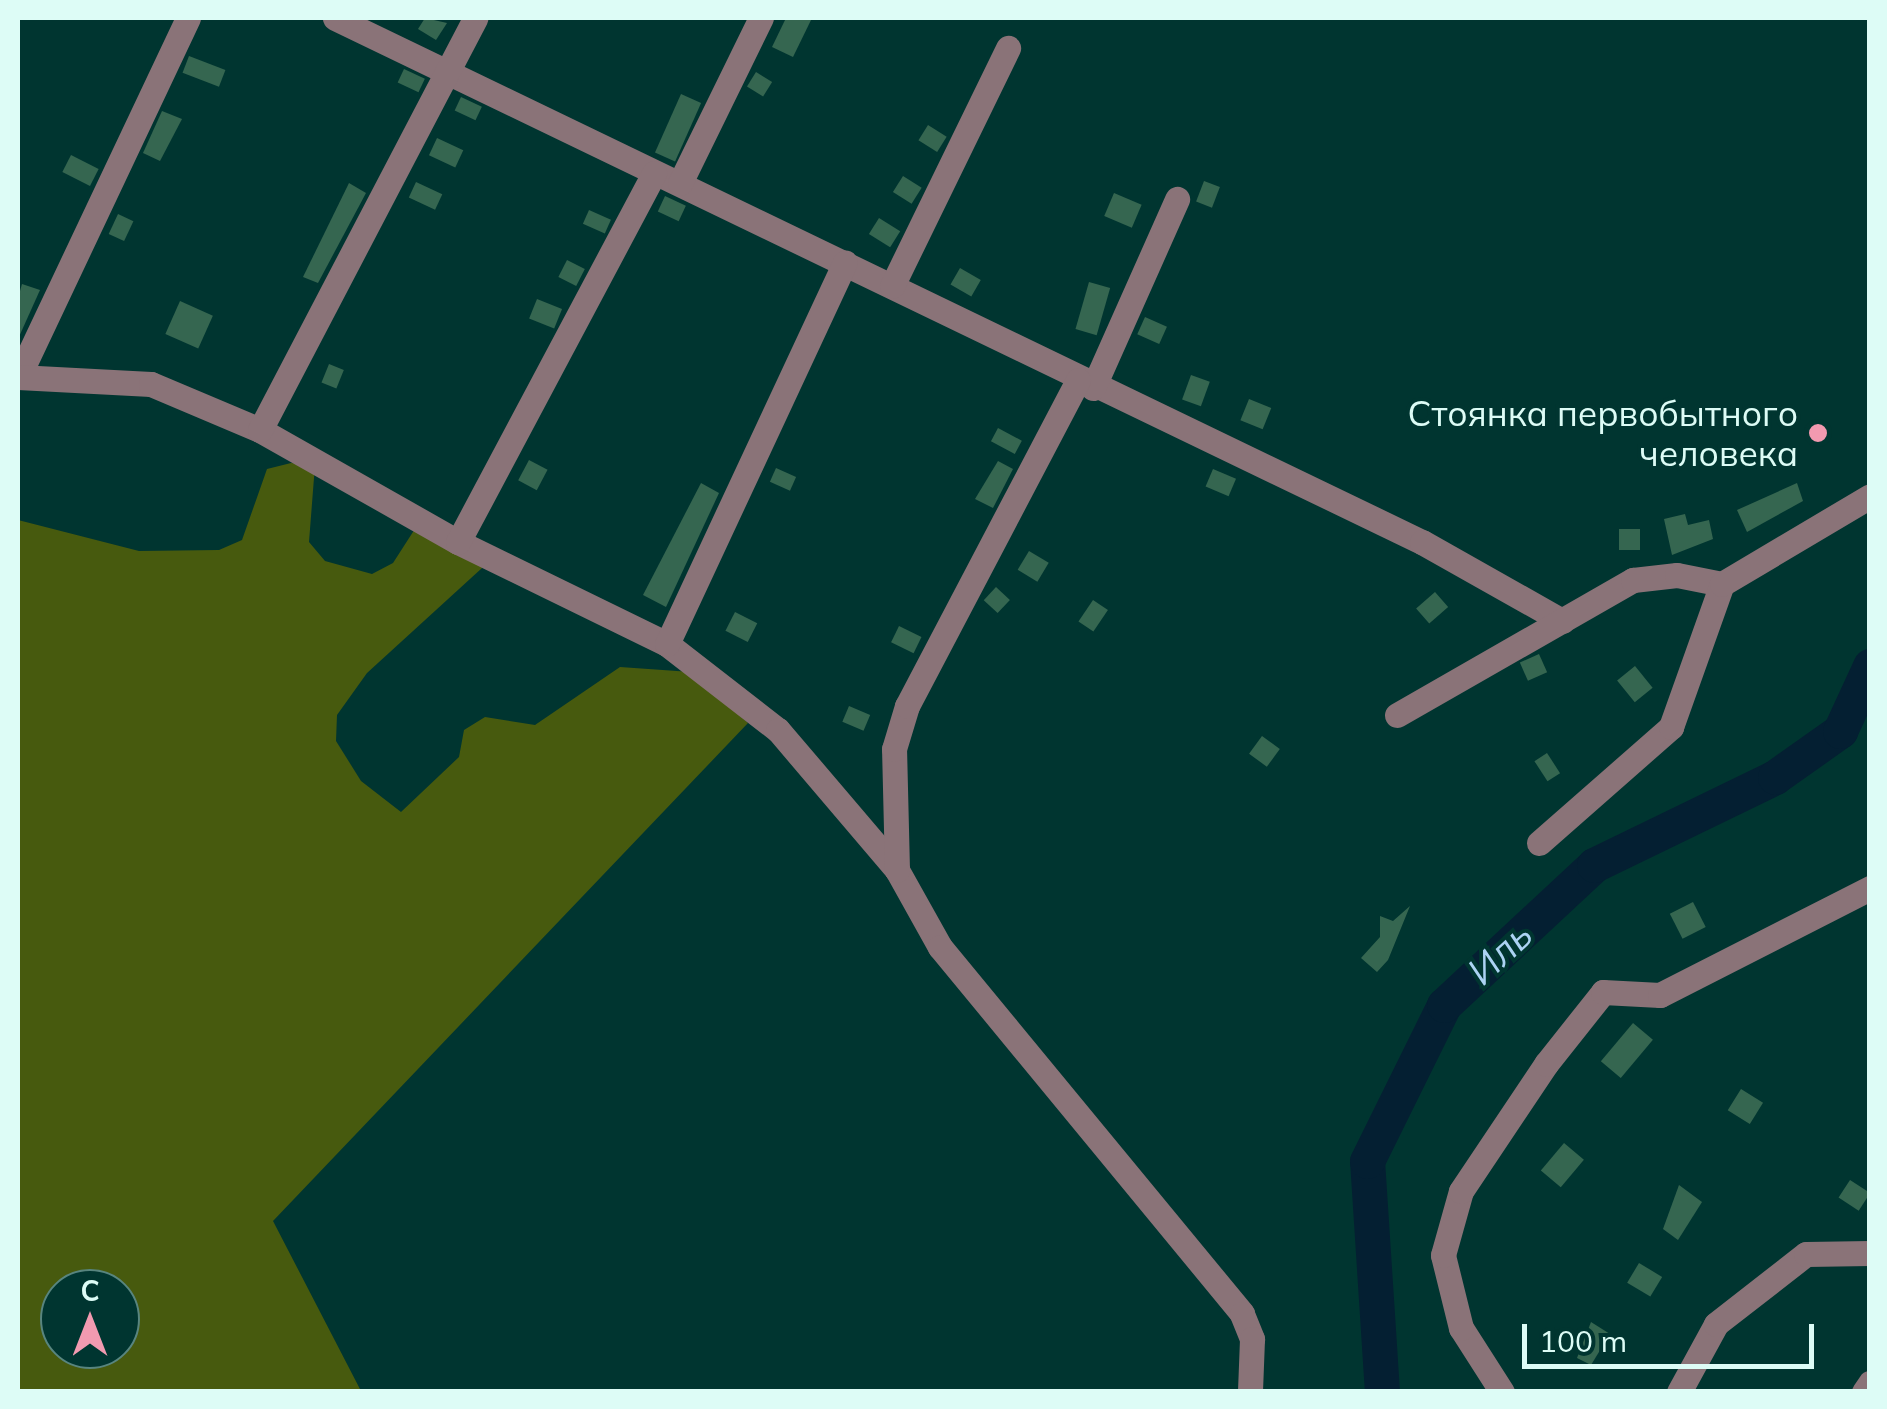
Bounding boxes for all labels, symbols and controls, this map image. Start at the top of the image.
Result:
place label: Стоянка первобытного человека [1407,392,1798,474]
marker: Стоянка первобытного человека [1807,422,1829,444]
water label: Иль [1458,912,1542,994]
north arrow [40,1269,140,1369]
text: С [80,1273,100,1308]
scale bar [1527,1304,1820,1366]
text: 100 m [1539,1322,1627,1360]

